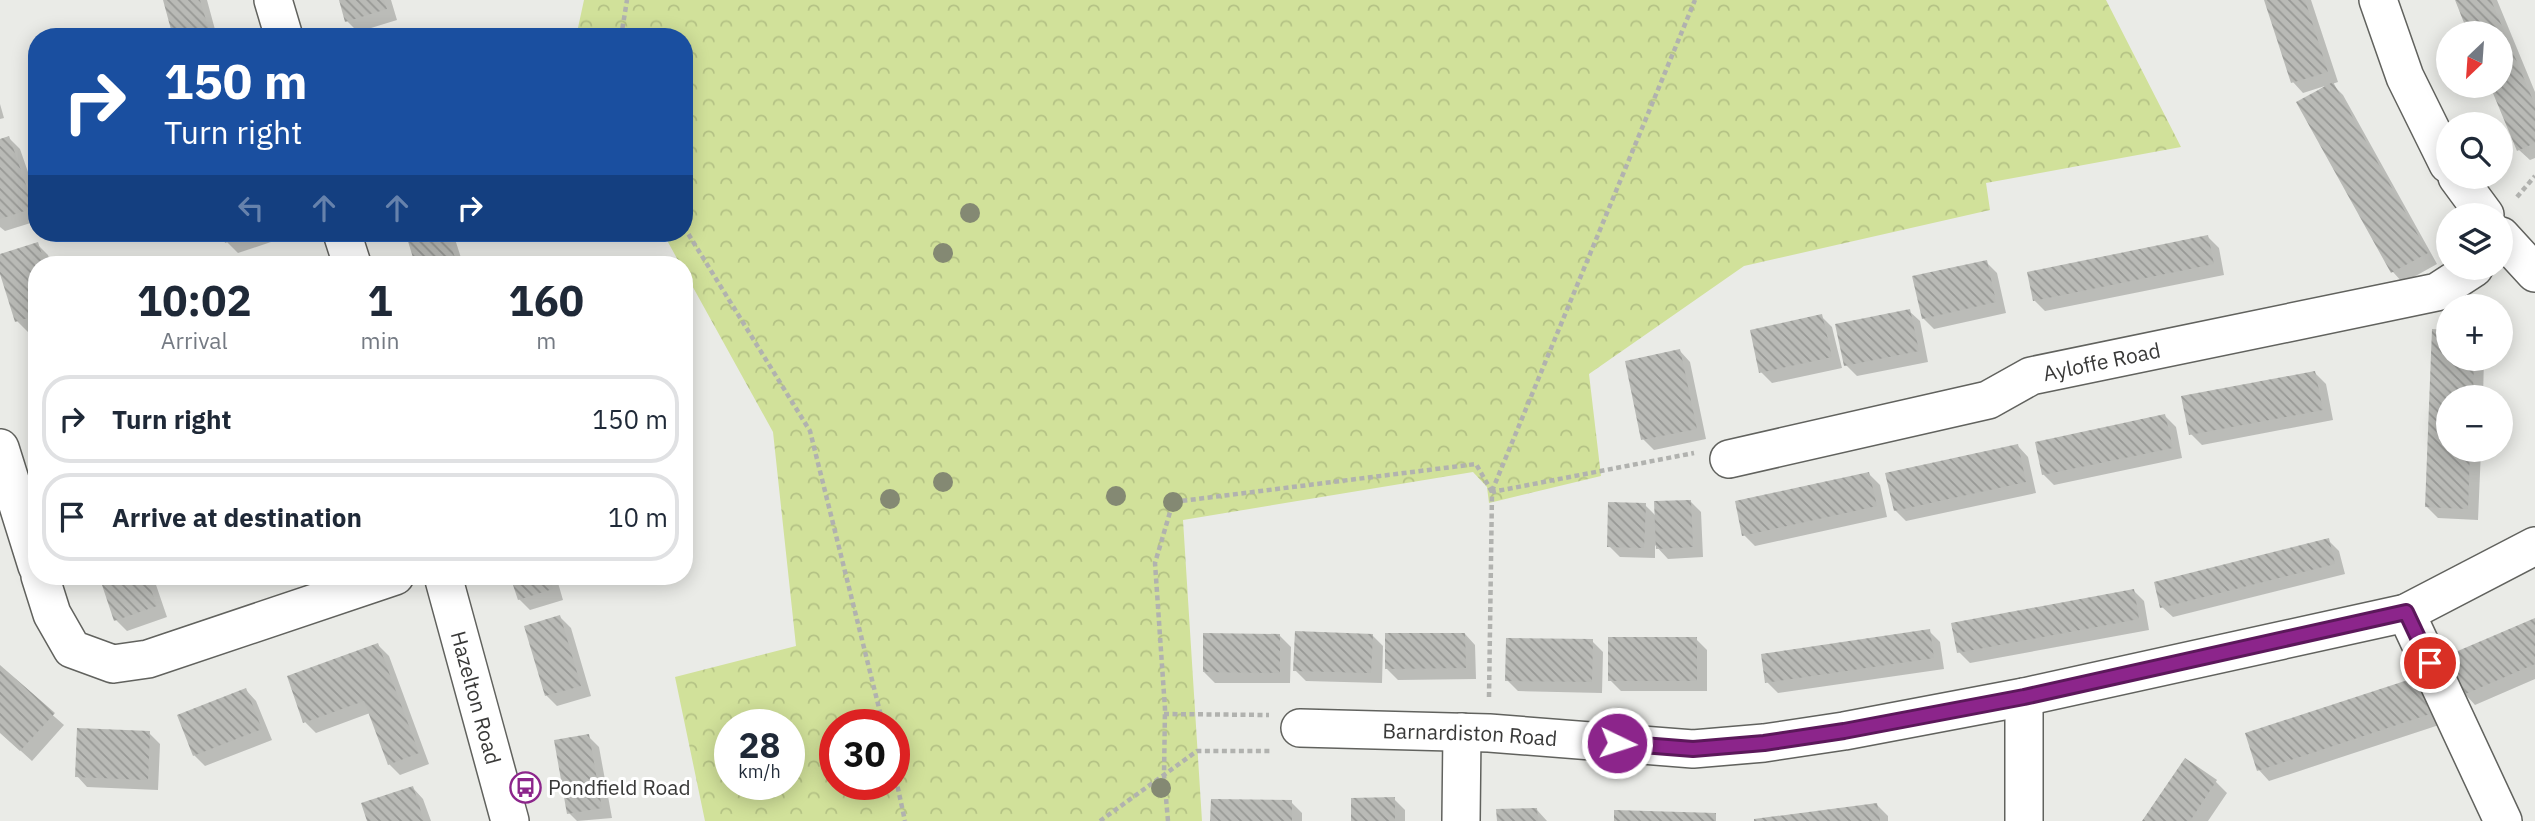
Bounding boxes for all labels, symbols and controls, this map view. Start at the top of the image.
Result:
north arrow [2436,21,2513,98]
map controls [2436,21,2513,462]
text: 150 m [164,49,308,112]
icon: right [49,56,140,147]
text: Turn right [164,111,302,153]
button: search [2436,112,2513,189]
icon: left [232,189,270,227]
icon: ahead [305,189,343,227]
icon: ahead [378,189,416,227]
icon: right [451,189,489,227]
button: layers [2436,203,2513,280]
text: 10:02 [137,273,252,328]
text: 1 [367,273,393,328]
text: 160 [508,273,584,328]
button: + [2436,294,2513,371]
text: Arrival [161,325,228,355]
text: min [361,325,399,355]
text: m [536,325,556,355]
street label: Ayloffe Road [2040,336,2163,387]
button: − [2436,385,2513,462]
icon: right [53,400,91,438]
text: Turn right [112,402,231,436]
text: 150 m [592,402,668,436]
icon: arrive [53,498,91,536]
text: Arrive at destination [112,500,362,534]
text: 10 m [608,500,668,534]
street label: Hazelton Road [445,628,508,767]
pin [2400,633,2460,693]
icon: arrive [2411,644,2449,682]
position arrow [1580,706,1654,780]
speed limit sign: 30 [819,709,910,800]
street label: Barnardiston Road [1382,716,1558,752]
text: 28 [738,722,781,768]
text: km/h [738,760,781,783]
bus stop icon: Pondfield Road [508,770,542,804]
place label: Pondfield Road [548,773,691,801]

